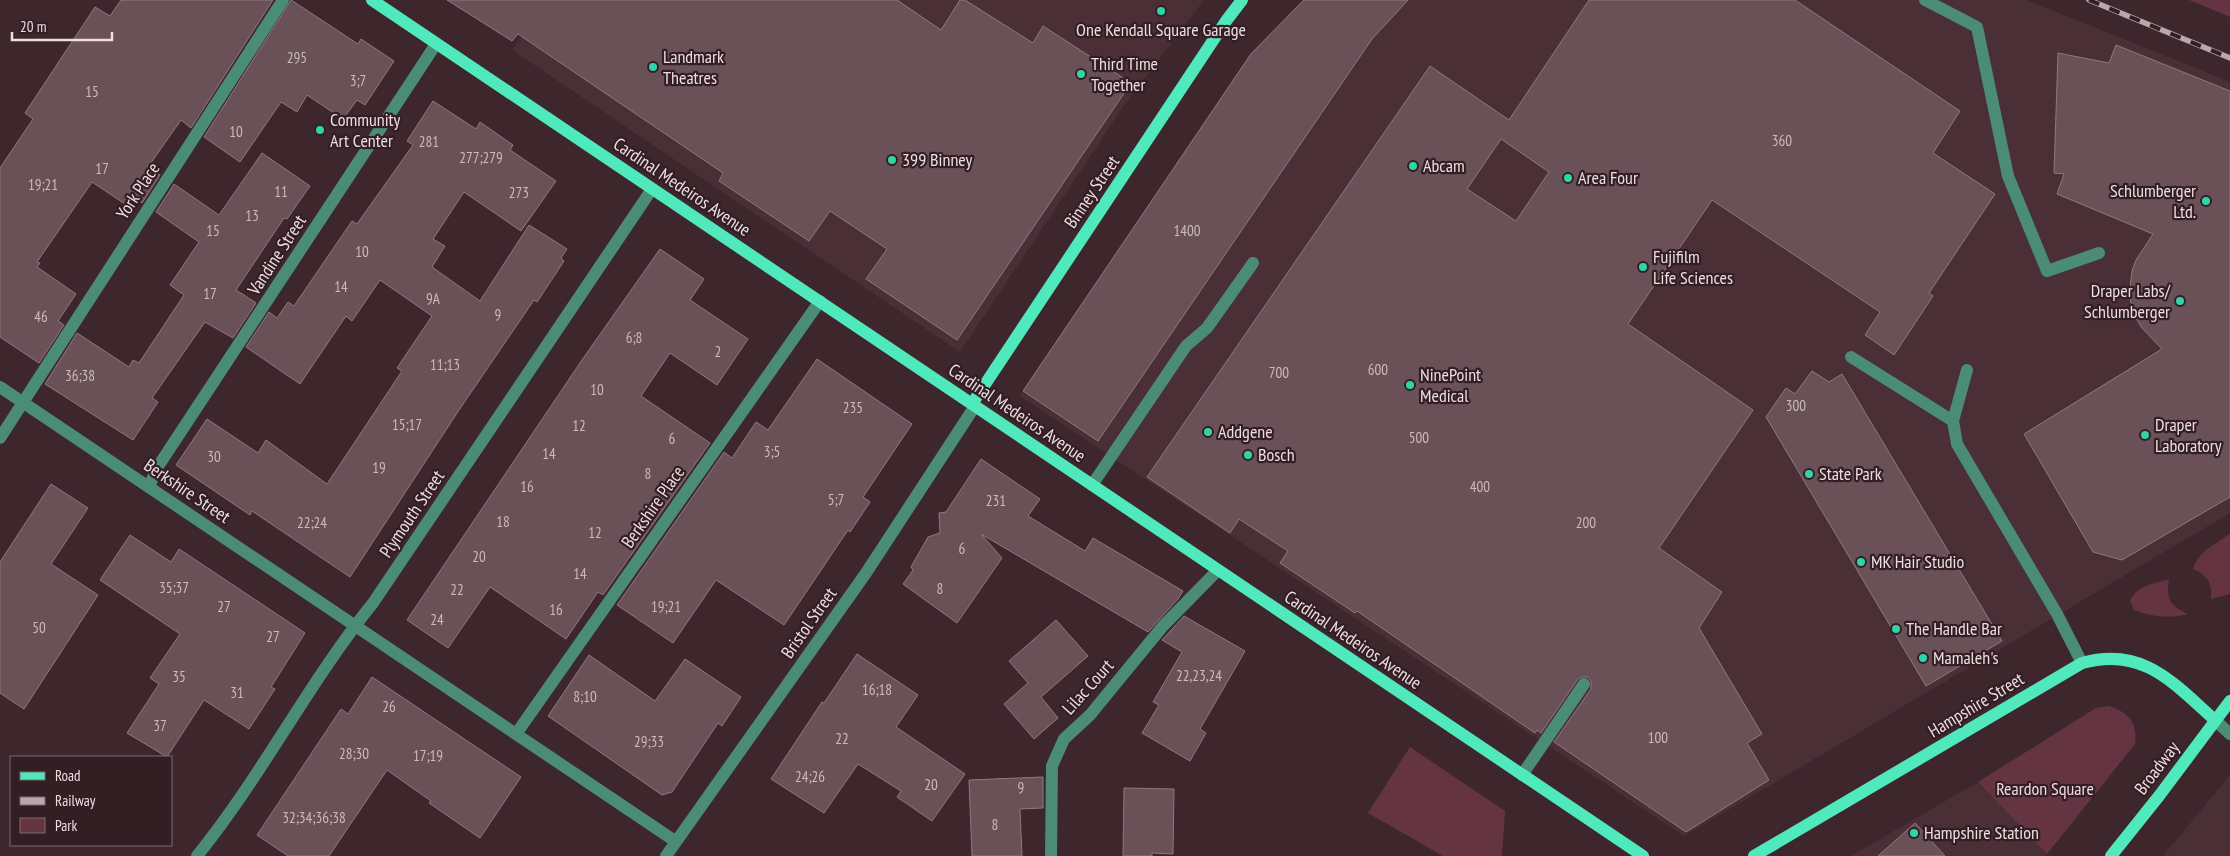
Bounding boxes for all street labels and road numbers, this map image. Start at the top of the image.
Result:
street label: Cardinal Medeiros Avenue [609,132,755,241]
street label: Binney Street [1059,151,1124,232]
street label: York Place [111,158,164,223]
street label: Vandine Street [242,210,311,300]
street label: Cardinal Medeiros Avenue [944,358,1090,467]
street label: Berkshire Street [140,453,235,528]
street label: Berkshire Place [616,461,689,552]
street label: Plymouth Street [374,466,449,562]
street label: Bristol Street [776,583,841,663]
street label: Cardinal Medeiros Avenue [1280,585,1426,694]
street label: Lilac Court [1057,654,1118,719]
street label: Hampshire Street [1924,667,2028,742]
street label: Broadway [2129,736,2184,799]

